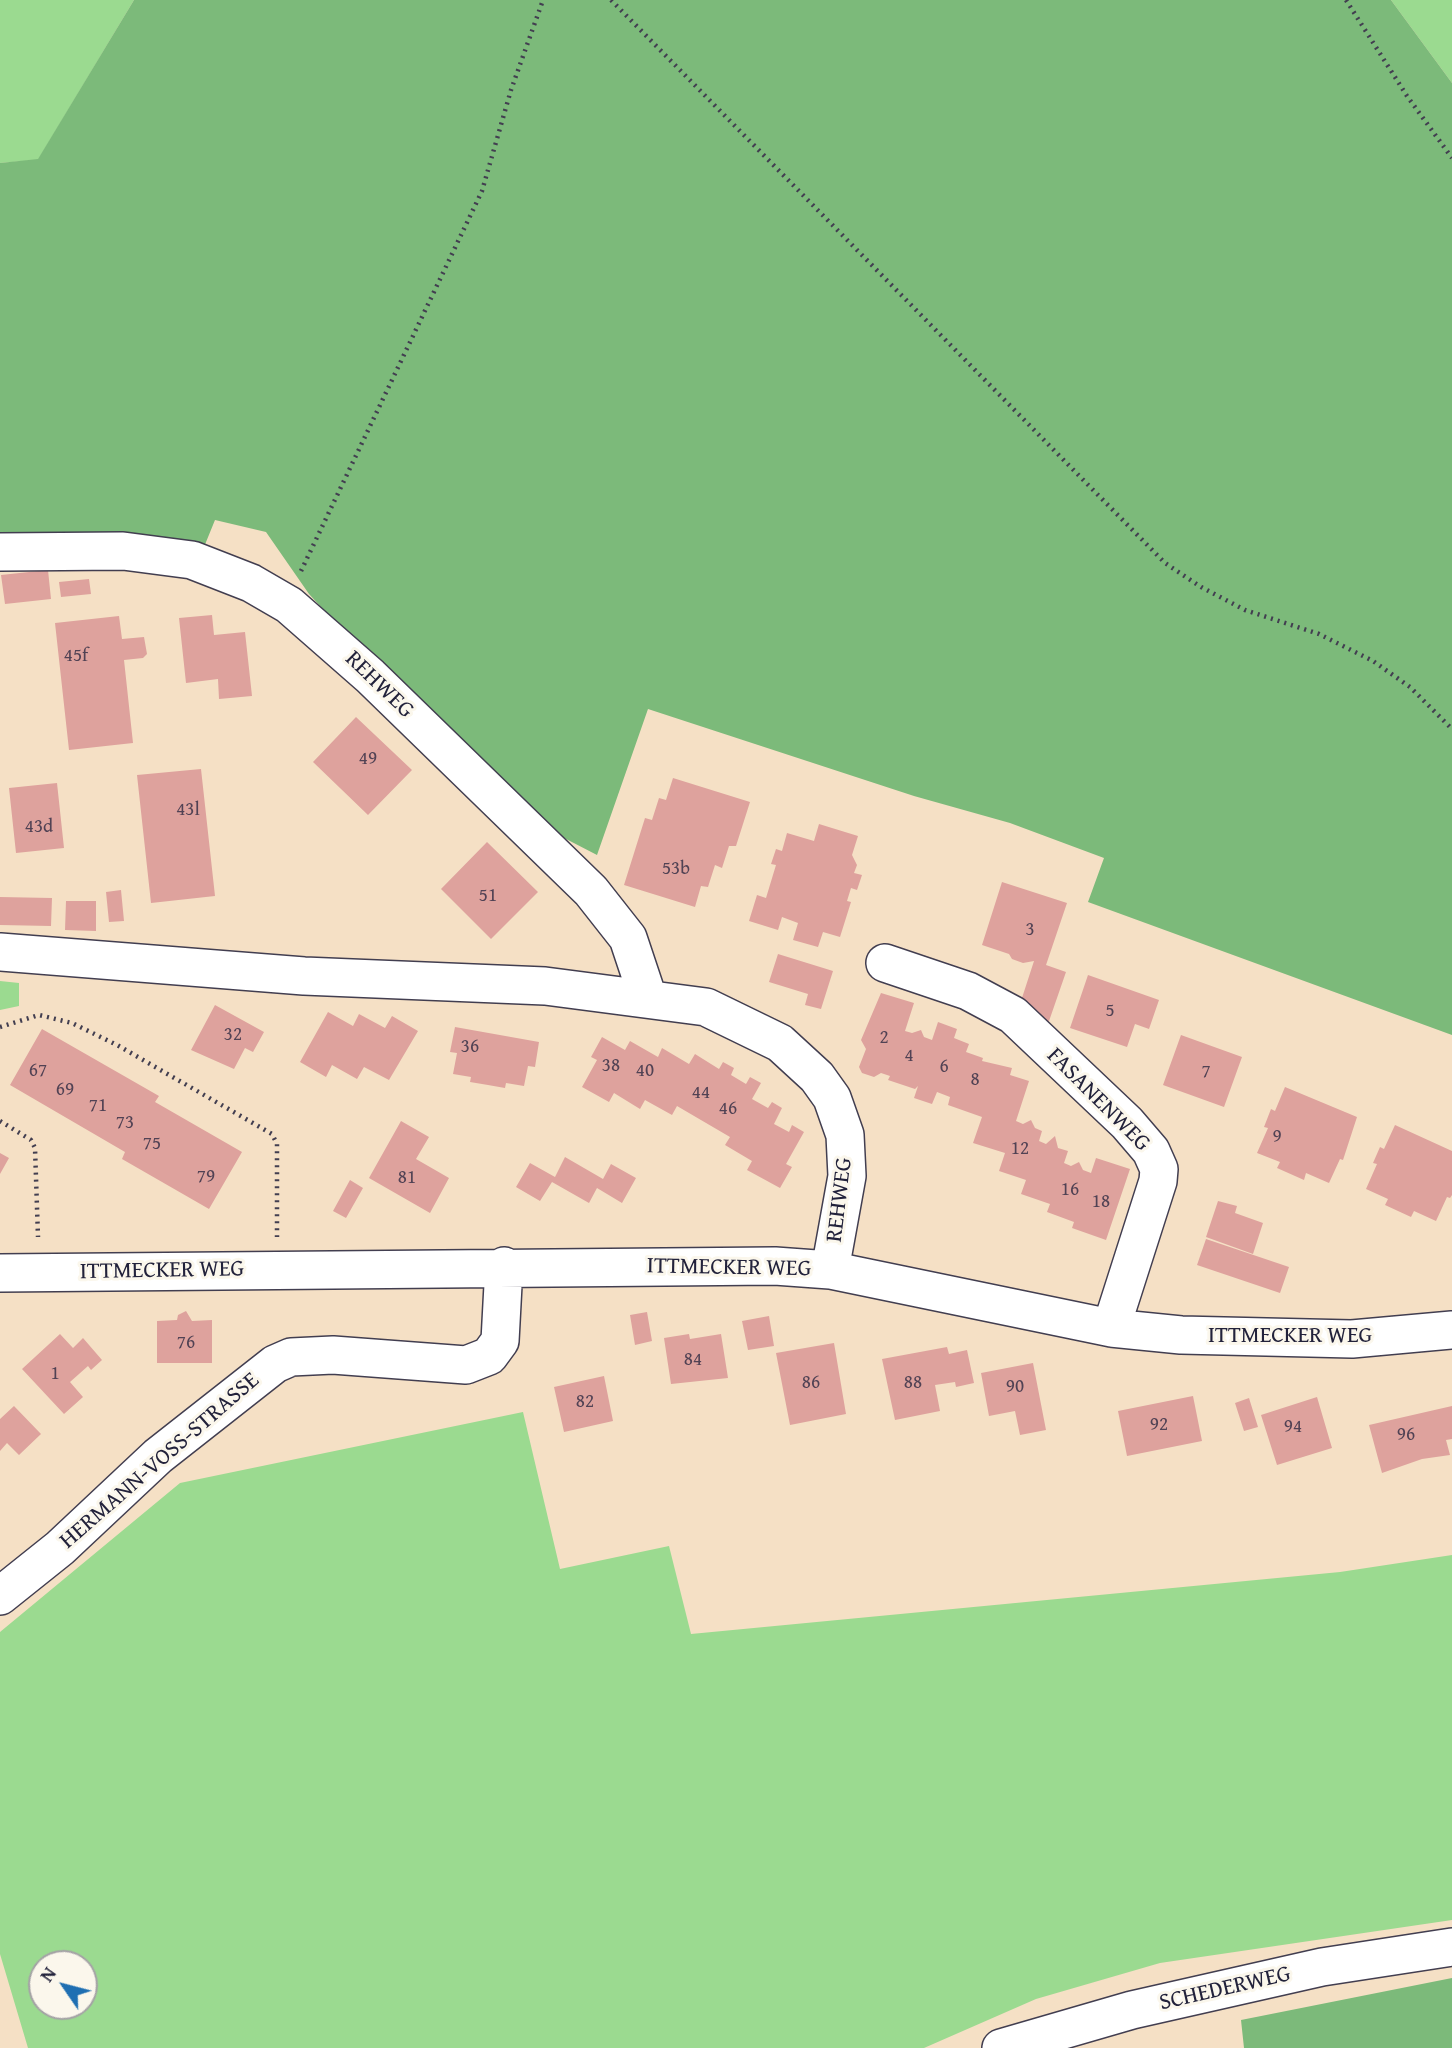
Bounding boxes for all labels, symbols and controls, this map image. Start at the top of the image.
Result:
house number: 45f [64,645,88,667]
street label: REHWEG [339,646,419,724]
house number: 49 [359,748,377,770]
house number: 43l [176,799,200,821]
house number: 43d [25,816,53,838]
house number: 53b [662,858,690,880]
house number: 51 [479,885,497,907]
house number: 3 [1025,919,1035,941]
house number: 5 [1105,1000,1115,1022]
house number: 32 [224,1024,242,1046]
house number: 2 [879,1027,889,1049]
house number: 36 [461,1036,479,1058]
street label: FASANENWEG [1040,1042,1156,1158]
house number: 4 [904,1045,914,1067]
house number: 38 [602,1055,620,1077]
house number: 6 [939,1056,949,1078]
house number: 67 [29,1060,47,1082]
house number: 40 [636,1060,654,1082]
house number: 7 [1201,1061,1211,1083]
house number: 8 [970,1069,980,1091]
house number: 69 [56,1079,74,1101]
house number: 44 [692,1082,710,1104]
house number: 71 [89,1095,107,1117]
house number: 46 [719,1098,737,1120]
house number: 73 [116,1112,134,1134]
house number: 9 [1272,1126,1282,1148]
house number: 75 [143,1133,161,1155]
house number: 12 [1011,1138,1029,1160]
street label: REHWEG [821,1156,859,1244]
house number: 79 [197,1166,215,1188]
house number: 81 [398,1167,416,1189]
house number: 16 [1061,1179,1079,1201]
house number: 18 [1092,1191,1110,1213]
street label: ITTMECKER WEG [647,1253,811,1283]
street label: ITTMECKER WEG [80,1256,244,1286]
street label: ITTMECKER WEG [1208,1322,1372,1350]
house number: 76 [177,1332,195,1354]
house number: 84 [684,1349,702,1371]
house number: 1 [50,1363,60,1385]
street label: HERMANN-VOSS-STRASSE [55,1367,265,1555]
house number: 86 [802,1372,820,1394]
house number: 88 [904,1372,922,1394]
house number: 90 [1006,1376,1024,1398]
house number: 82 [576,1391,594,1413]
house number: 92 [1150,1414,1168,1436]
house number: 94 [1284,1416,1302,1438]
house number: 96 [1397,1424,1415,1446]
north arrow [28,1950,98,2020]
text: N [32,1961,63,1987]
street label: SCHEDERWEG [1157,1961,1293,2017]

